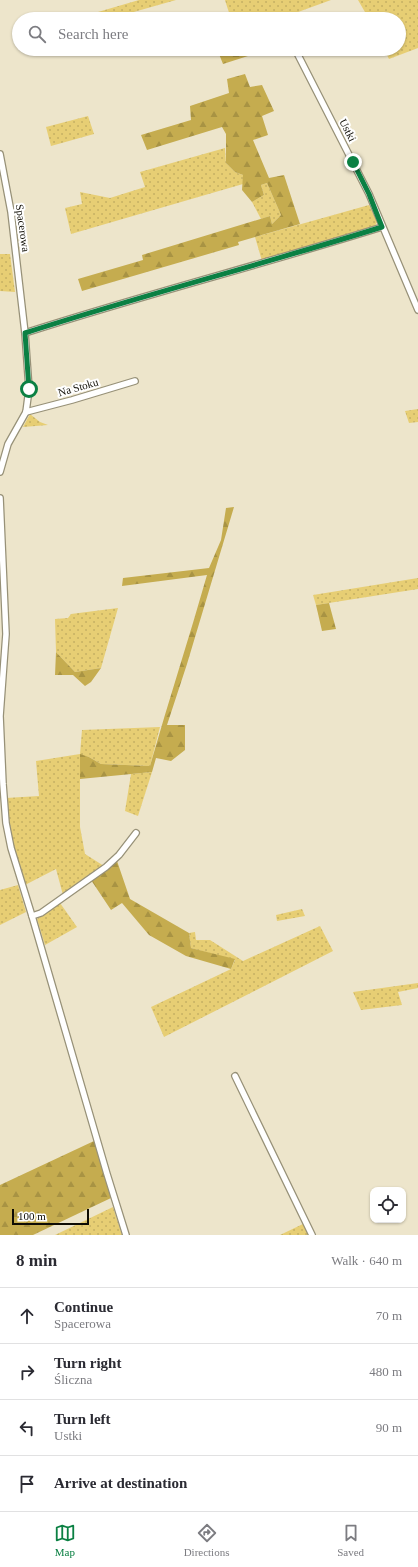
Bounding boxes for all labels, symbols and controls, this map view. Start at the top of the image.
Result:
search box [12,12,406,56]
icon: search [26,23,48,45]
text: Search here [58,26,128,42]
street label: Ustki [337,117,359,143]
route end [344,153,362,171]
street label: Spacerowa [14,203,32,253]
street label: Na Stoku [57,375,100,398]
route start [20,380,38,398]
map controls [370,1187,406,1223]
button: locate [370,1187,406,1223]
scale bar [12,1207,89,1226]
text: 100 m [18,1210,46,1222]
text: 8 min [16,1251,57,1270]
text: Walk · 640 m [331,1253,402,1268]
text: Continue [54,1299,113,1315]
icon: ahead [16,1305,38,1327]
text: 70 m [376,1308,402,1323]
text: Spacerowa [54,1316,111,1331]
text: Turn right [54,1355,121,1371]
icon: right [16,1361,38,1383]
text: 480 m [369,1364,402,1379]
text: Śliczna [54,1372,92,1387]
text: Turn left [54,1411,111,1427]
icon: left [16,1417,38,1439]
text: 90 m [376,1420,402,1435]
text: Ustki [54,1428,82,1443]
icon: arrive [16,1473,38,1495]
text: Arrive at destination [54,1475,187,1491]
tab: Map [54,1522,76,1558]
tab: Directions [184,1522,229,1558]
tab: Saved [337,1522,364,1558]

